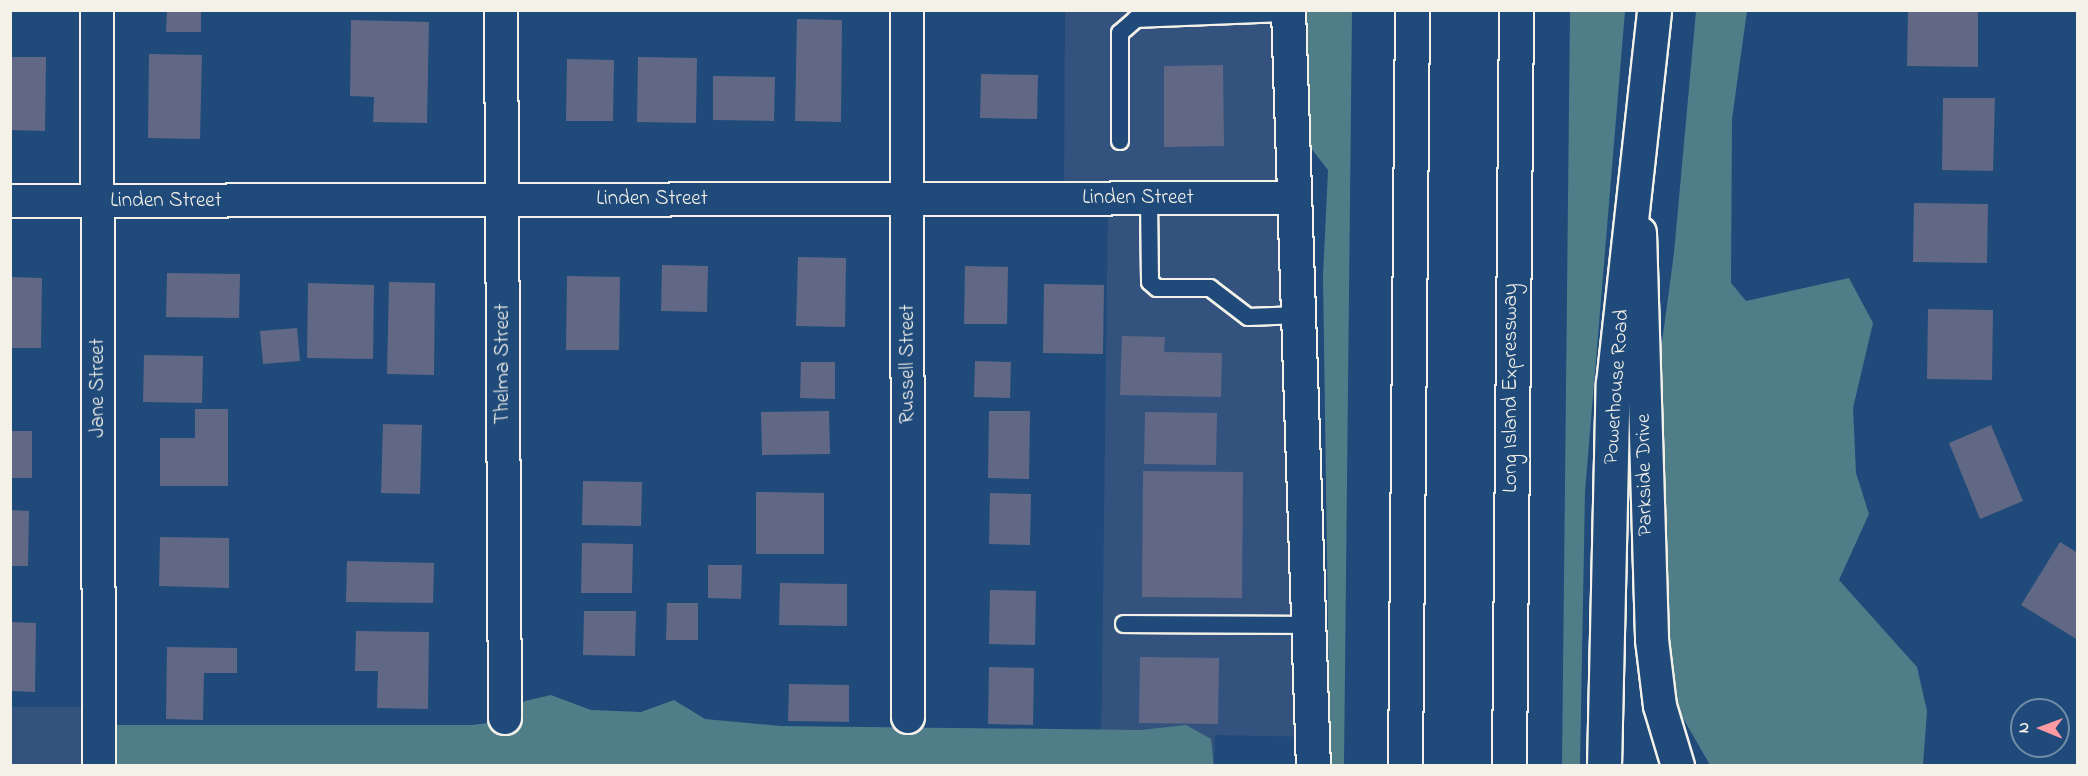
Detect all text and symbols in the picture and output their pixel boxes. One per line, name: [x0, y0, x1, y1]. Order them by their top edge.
street label: Linden Street: [1082, 185, 1194, 211]
street label: Linden Street: [596, 186, 708, 212]
street label: Linden Street: [110, 188, 222, 214]
street label: Long Island Expressway: [1498, 283, 1524, 493]
street label: Thelma Street: [490, 304, 516, 424]
street label: Russell Street: [895, 304, 921, 424]
street label: Powerhouse Road: [1599, 309, 1635, 465]
street label: Jane Street: [85, 338, 111, 438]
street label: Parkside Drive: [1631, 413, 1659, 537]
north arrow: [2010, 698, 2070, 758]
text: N: [2012, 722, 2036, 733]

